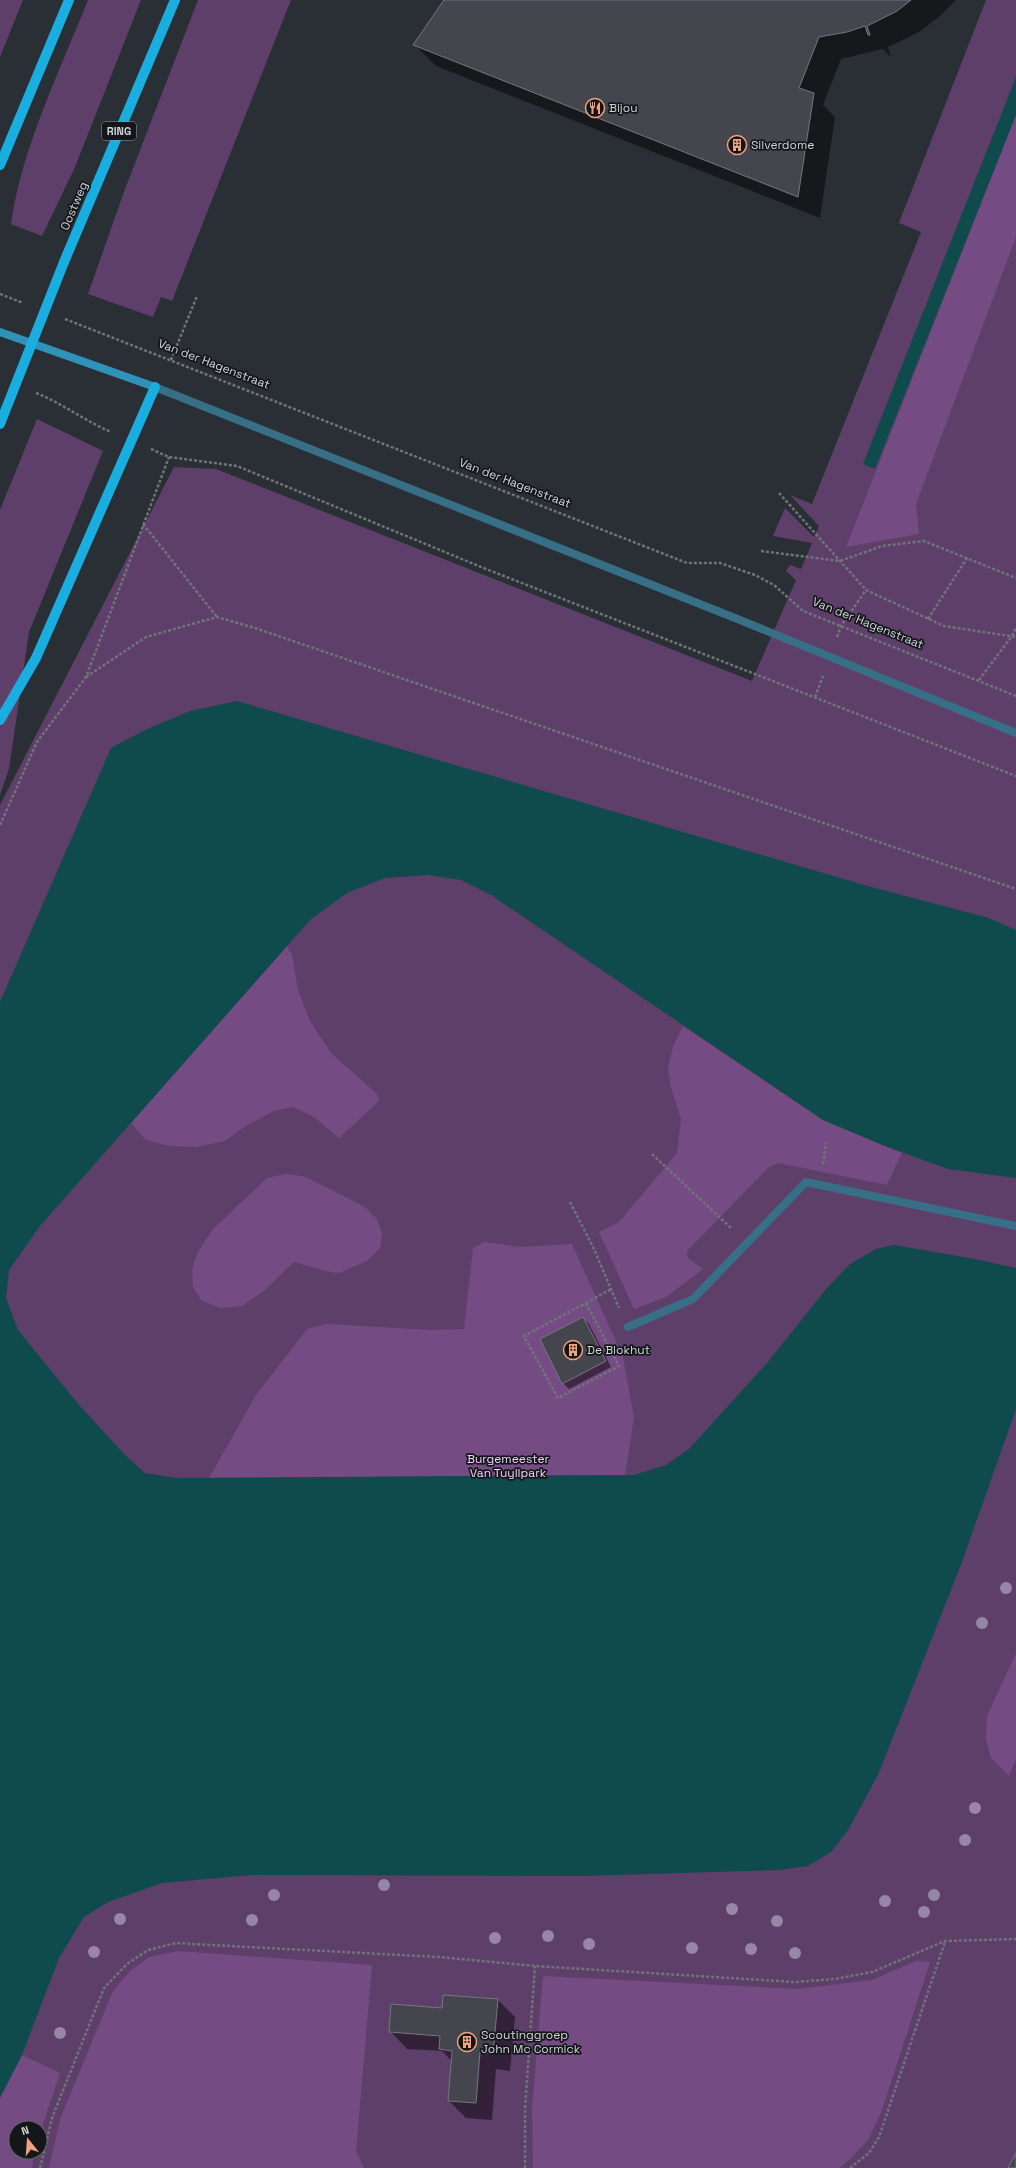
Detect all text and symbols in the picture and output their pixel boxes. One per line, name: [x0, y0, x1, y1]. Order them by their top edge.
restaurant icon: Bijou: [584, 97, 606, 119]
place label: Bijou: [609, 100, 638, 116]
road number: RING: [102, 122, 136, 140]
building icon: Silverdome: [726, 134, 748, 156]
place label: Silverdome: [751, 137, 814, 153]
street label: Oostweg: [57, 179, 91, 233]
street label: Van der Hagenstraat: [156, 335, 272, 393]
street label: Van der Hagenstraat: [457, 454, 573, 512]
street label: Van der Hagenstraat: [810, 593, 926, 653]
building icon: De Blokhut: [562, 1339, 584, 1361]
place label: De Blokhut: [587, 1342, 650, 1358]
park label: Burgemeester Van Tuyllpark: [467, 1451, 549, 1481]
place label: Scoutinggroep John Mc Cormick: [481, 2027, 581, 2057]
building icon: Scoutinggroep John Mc Cormick: [456, 2031, 478, 2053]
north arrow: [8, 2120, 48, 2160]
text: N: [20, 2123, 31, 2138]

